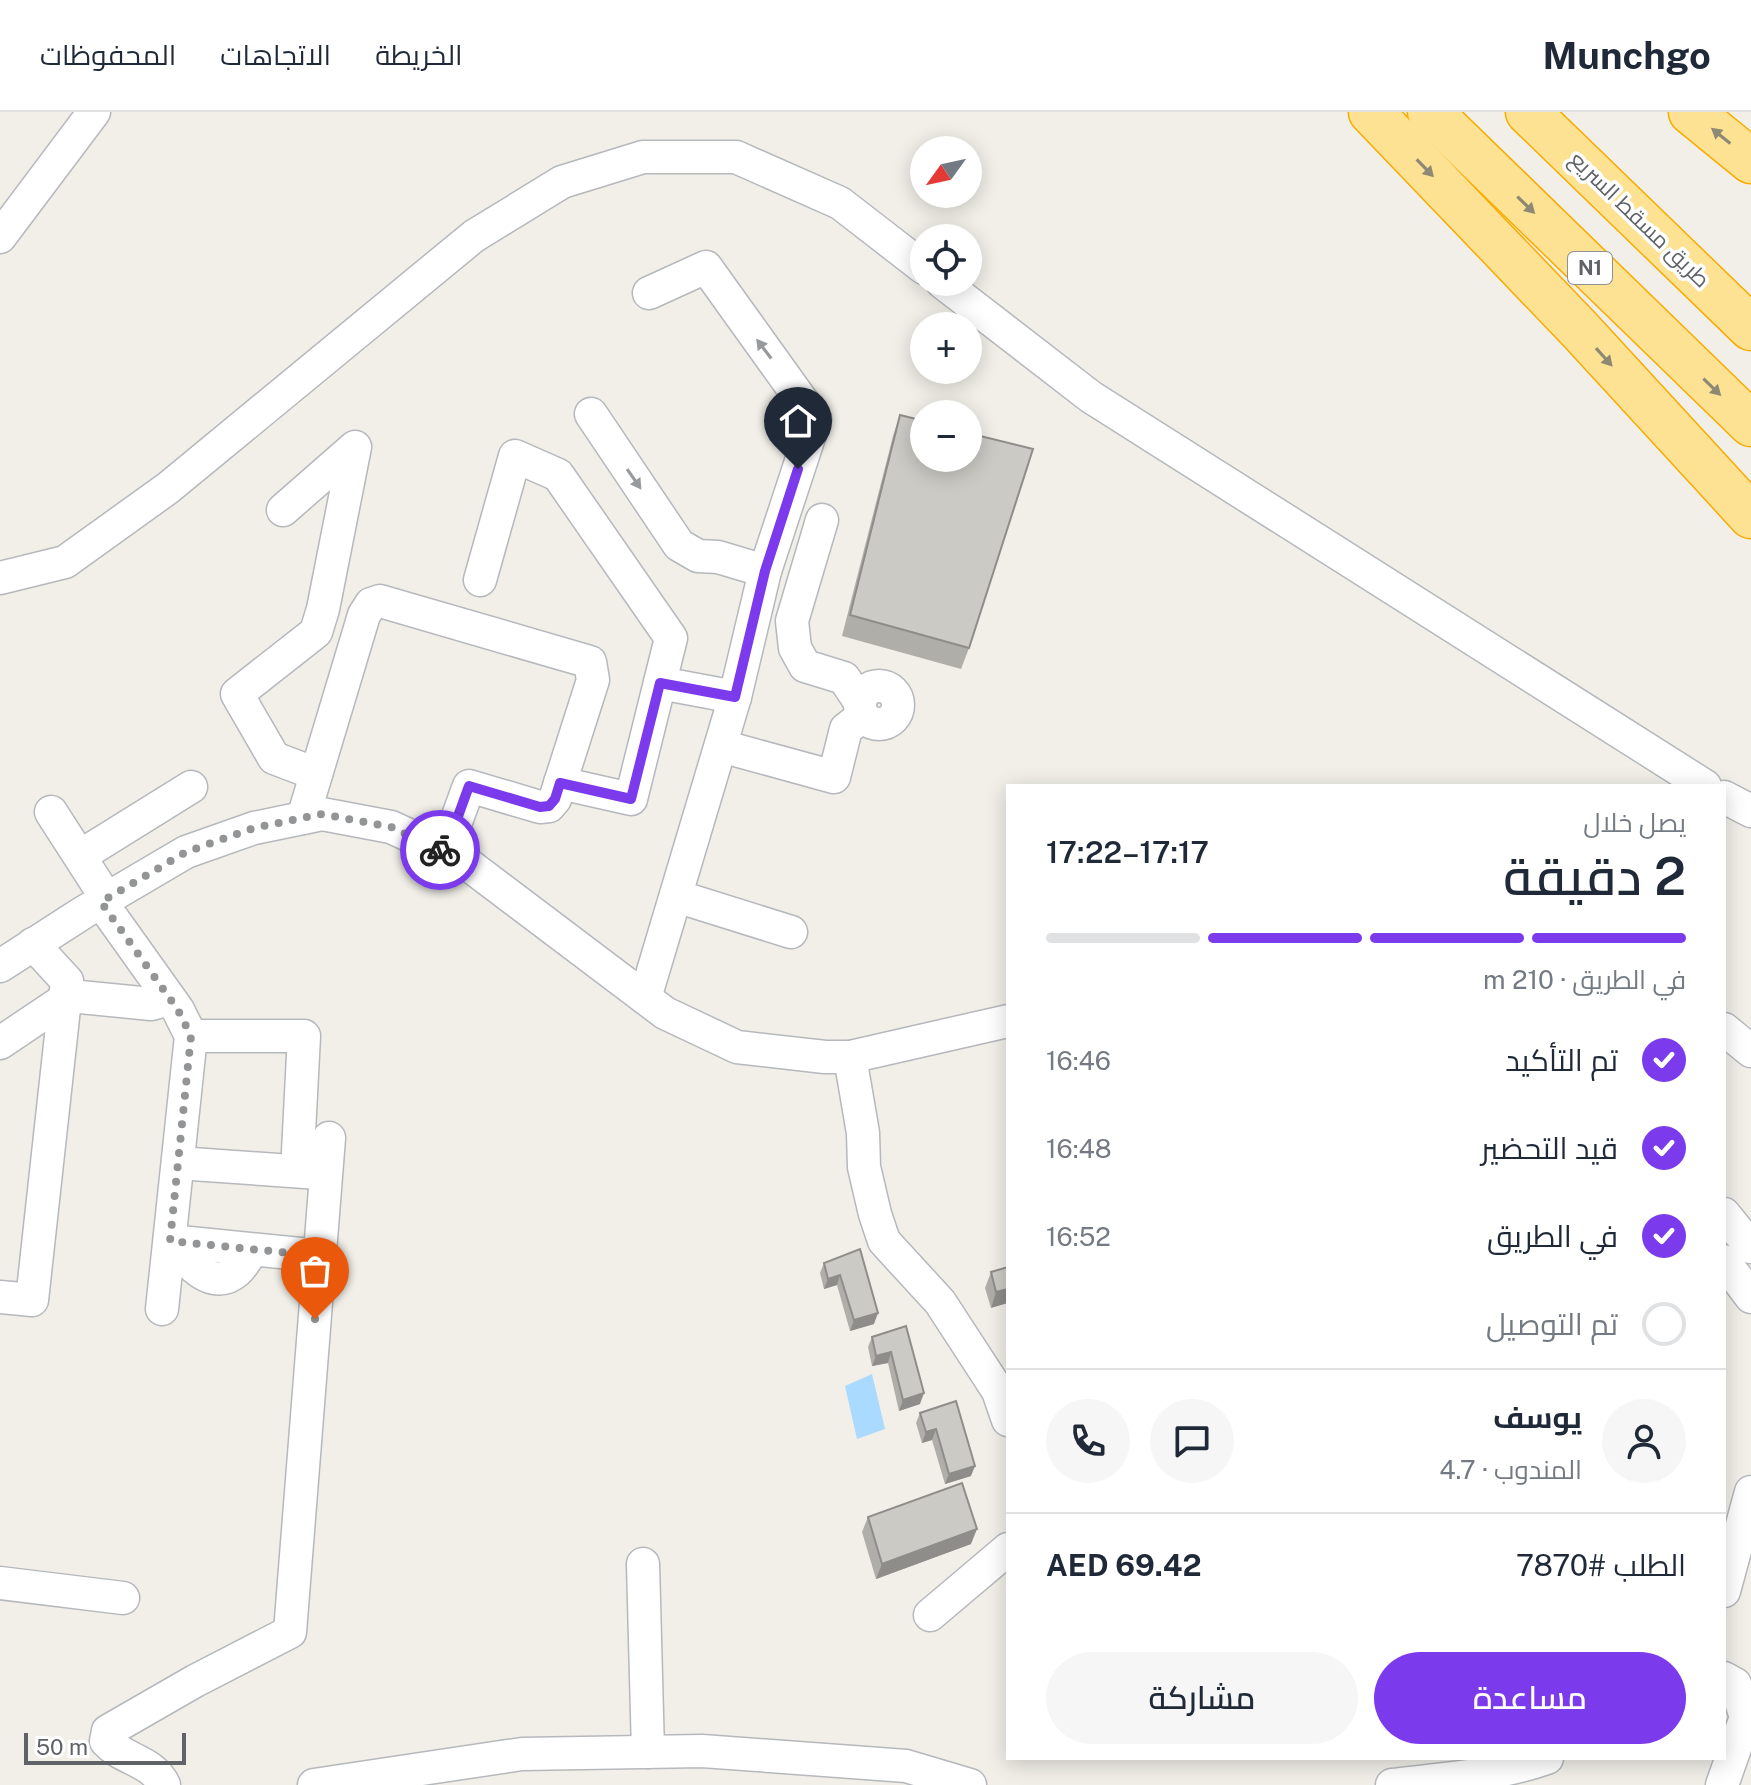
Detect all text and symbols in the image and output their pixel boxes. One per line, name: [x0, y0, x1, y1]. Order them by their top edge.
text: Munchgo: [1542, 33, 1711, 78]
text: المحفوظات: [40, 38, 176, 71]
text: الاتجاهات: [220, 38, 331, 71]
text: الخريطة: [375, 38, 463, 71]
one-way arrow: [1711, 129, 1731, 145]
north arrow: [910, 136, 982, 208]
map controls: [910, 136, 982, 472]
street label: طريق مسقط السريع: [1563, 146, 1715, 294]
one-way arrow: [1416, 159, 1434, 178]
one-way arrow: [1516, 196, 1535, 214]
button: locate: [910, 224, 982, 296]
road number: N1: [1568, 252, 1612, 284]
button: +: [910, 312, 982, 384]
one-way arrow: [756, 339, 772, 360]
one-way arrow: [1595, 347, 1613, 366]
one-way arrow: [1702, 377, 1721, 395]
pin: [764, 387, 832, 469]
icon: home: [776, 399, 820, 443]
button: −: [910, 400, 982, 472]
one-way arrow: [626, 469, 641, 490]
text: يصل خلال: [1583, 807, 1686, 838]
courier: [400, 810, 480, 890]
icon: bike: [418, 828, 462, 872]
text: 17:17–17:22: [1046, 834, 1209, 870]
text: 2 دقيقة: [1503, 846, 1686, 907]
text: في الطريق · 210 m: [1483, 964, 1686, 995]
icon: check: [1642, 1038, 1686, 1082]
text: تم التأكيد: [1505, 1042, 1618, 1078]
text: 16:46: [1046, 1045, 1111, 1076]
icon: check: [1642, 1126, 1686, 1170]
text: قيد التحضير: [1481, 1130, 1618, 1166]
text: 16:48: [1046, 1133, 1112, 1164]
icon: check: [1642, 1214, 1686, 1258]
text: في الطريق: [1487, 1218, 1618, 1254]
text: 16:52: [1046, 1221, 1111, 1252]
pin: [281, 1237, 349, 1319]
icon: bag: [293, 1249, 337, 1293]
text: تم التوصيل: [1486, 1306, 1618, 1342]
button: phone: [1046, 1399, 1130, 1483]
button: chat: [1150, 1399, 1234, 1483]
text: يوسف: [1493, 1399, 1582, 1435]
button: person: [1602, 1399, 1686, 1483]
text: المندوب · 4.7: [1439, 1454, 1582, 1485]
text: AED 69.42: [1046, 1547, 1202, 1583]
text: الطلب #7870: [1516, 1547, 1686, 1583]
button: مشاركة: [1046, 1652, 1358, 1744]
button: مساعدة: [1374, 1652, 1686, 1744]
scale bar: [24, 1729, 186, 1765]
text: 50 m: [36, 1734, 88, 1760]

